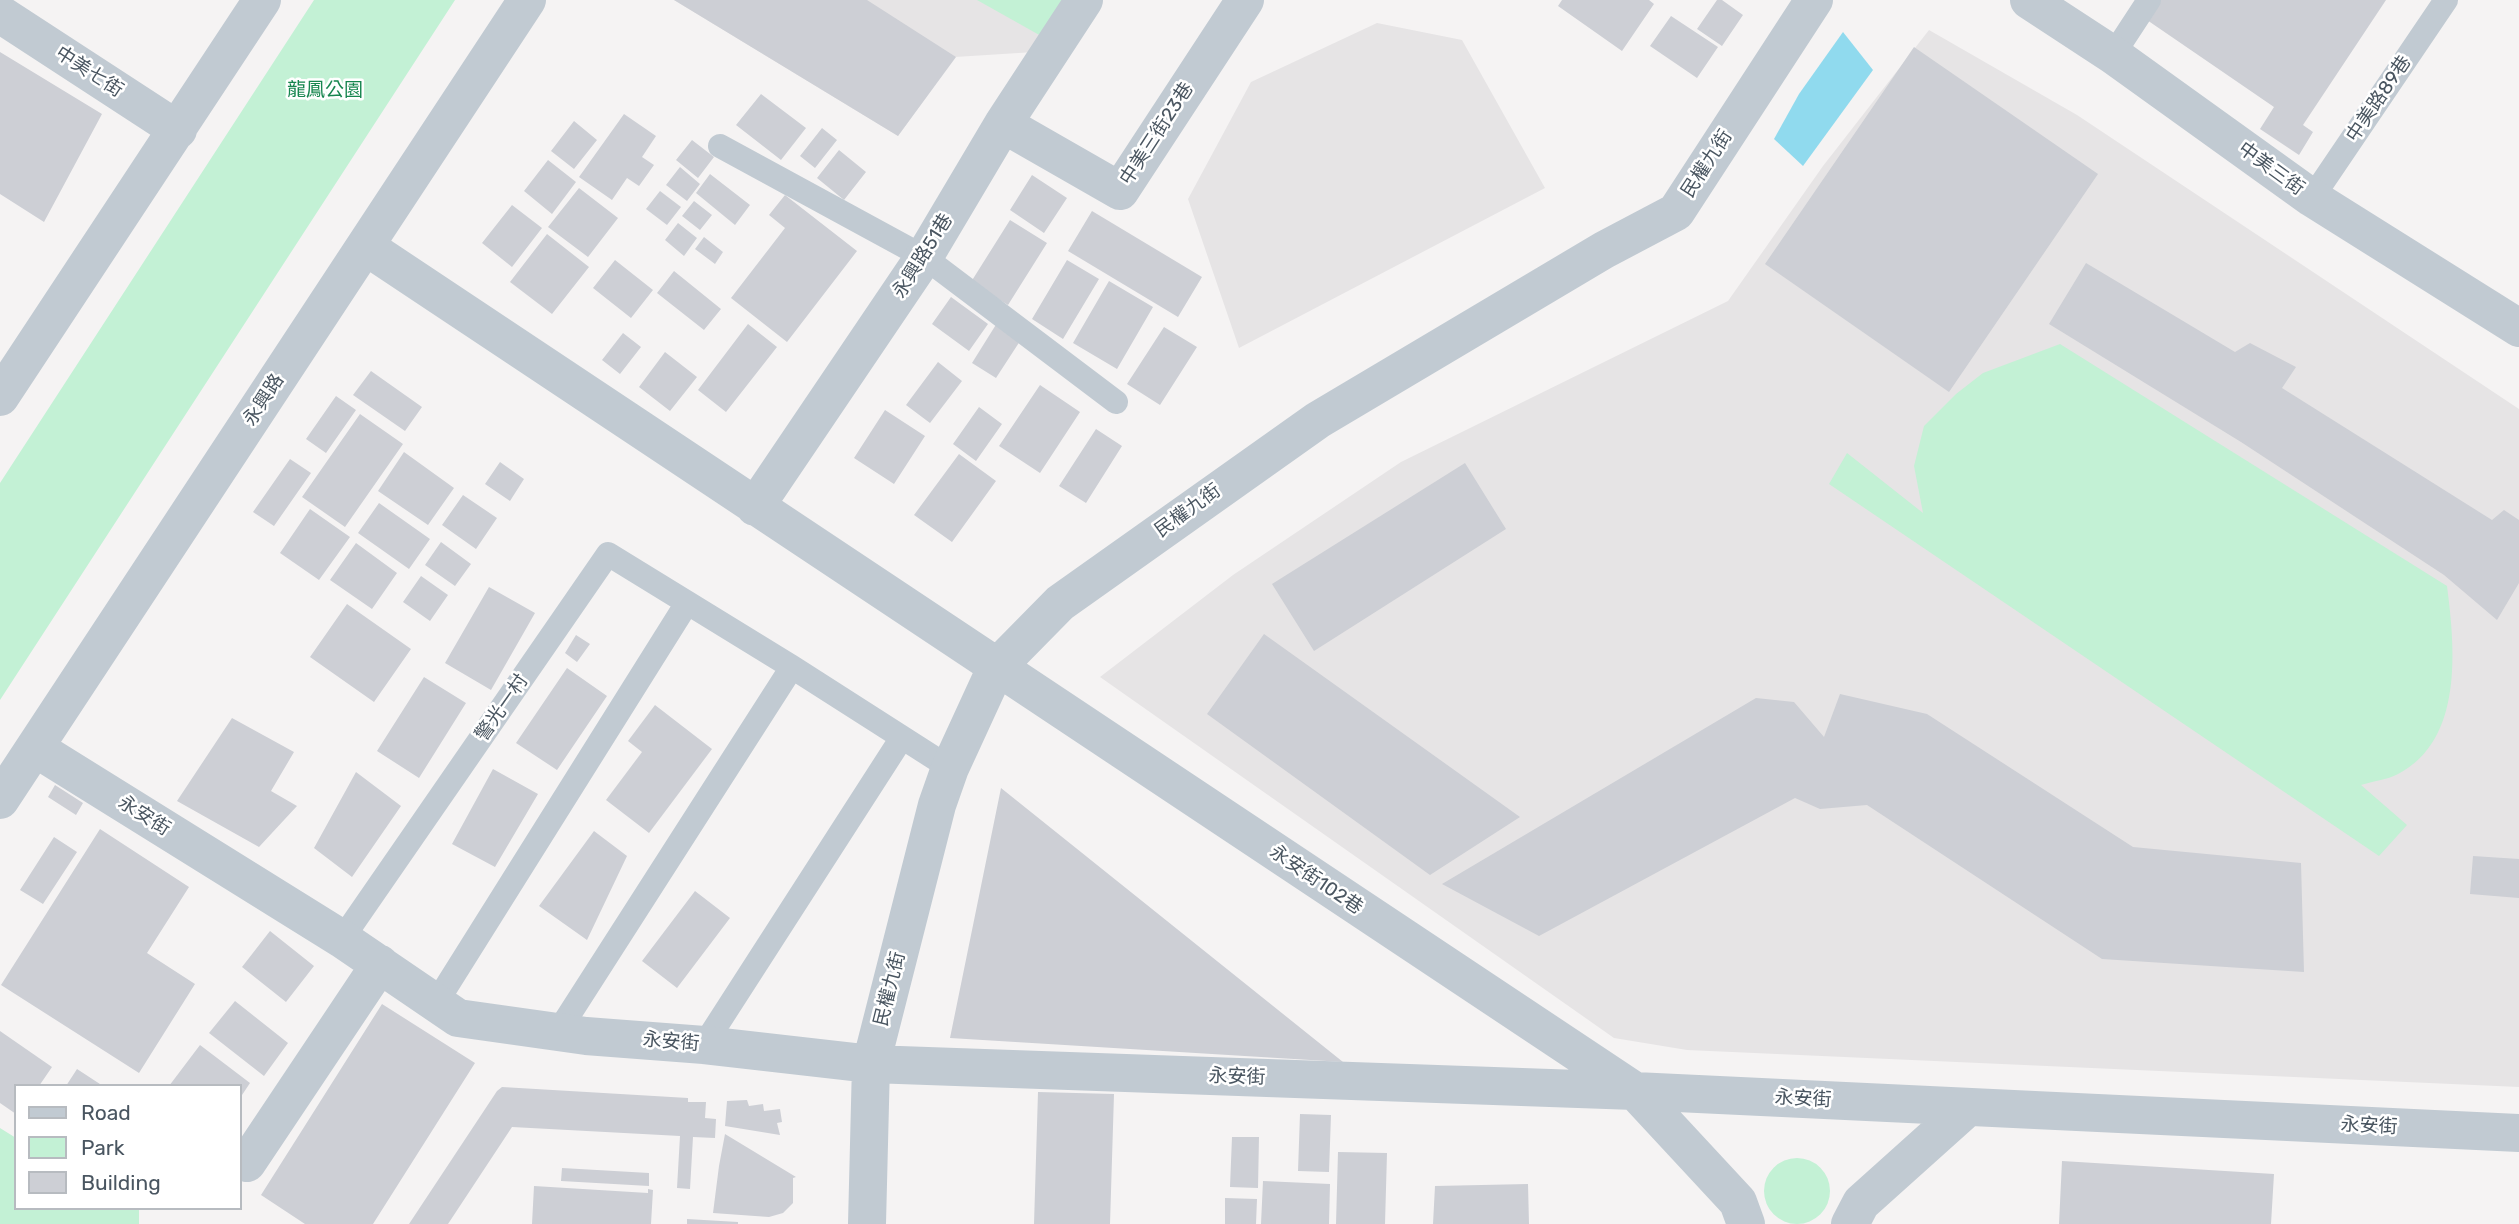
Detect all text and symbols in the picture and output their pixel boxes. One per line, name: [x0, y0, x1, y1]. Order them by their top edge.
street label: 中美七街: [51, 42, 127, 102]
street label: 中美路89巷: [2342, 51, 2416, 147]
street label: 中美三街23巷: [1115, 78, 1199, 190]
park label: 龍鳳公園: [287, 80, 363, 102]
street label: 民權九街: [1677, 126, 1737, 202]
street label: 中美三街: [2234, 137, 2308, 201]
street label: 永興路51巷: [888, 210, 958, 302]
street label: 永興路: [239, 370, 289, 430]
street label: 民權九街: [1151, 479, 1225, 543]
street label: 警光一村: [471, 670, 533, 746]
street label: 永安街: [114, 791, 174, 841]
street label: 永安街102巷: [1265, 841, 1367, 919]
street label: 民權九街: [870, 949, 910, 1029]
street label: 永安街: [642, 1028, 700, 1056]
street label: 永安街: [1208, 1065, 1266, 1089]
legend: [14, 1084, 242, 1210]
street label: 永安街: [1774, 1086, 1832, 1112]
text: Road: [81, 1100, 131, 1125]
street label: 永安街: [2340, 1113, 2398, 1139]
text: Park: [81, 1135, 125, 1160]
text: Building: [81, 1170, 161, 1195]

